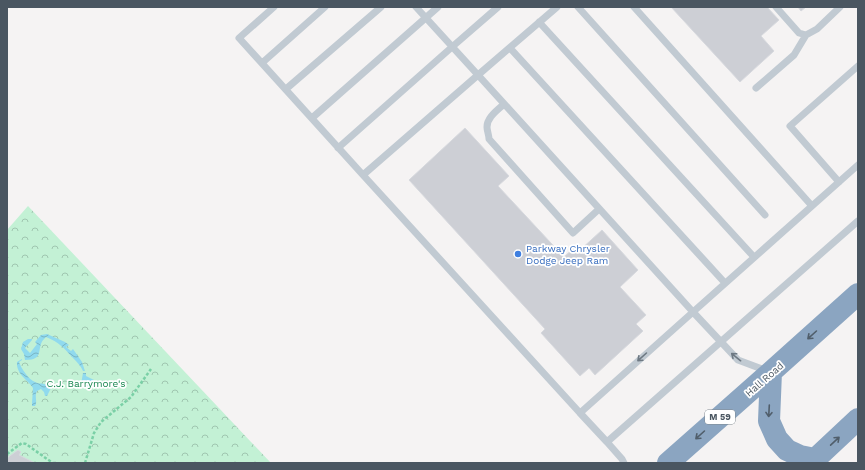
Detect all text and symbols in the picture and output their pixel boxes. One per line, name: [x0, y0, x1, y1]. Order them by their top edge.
place label: Parkway Chrysler Dodge Jeep Ram: [526, 243, 610, 266]
marker: Parkway Chrysler Dodge Jeep Ram: [513, 249, 523, 259]
one-way arrow: [807, 330, 817, 340]
one-way arrow: [638, 352, 648, 361]
one-way arrow: [731, 352, 741, 361]
street label: Hall Road: [743, 360, 785, 399]
park label: C.J. Barrymore's: [47, 378, 126, 389]
one-way arrow: [766, 404, 773, 417]
road number: M 59: [705, 410, 735, 424]
one-way arrow: [695, 430, 705, 440]
one-way arrow: [829, 437, 839, 446]

